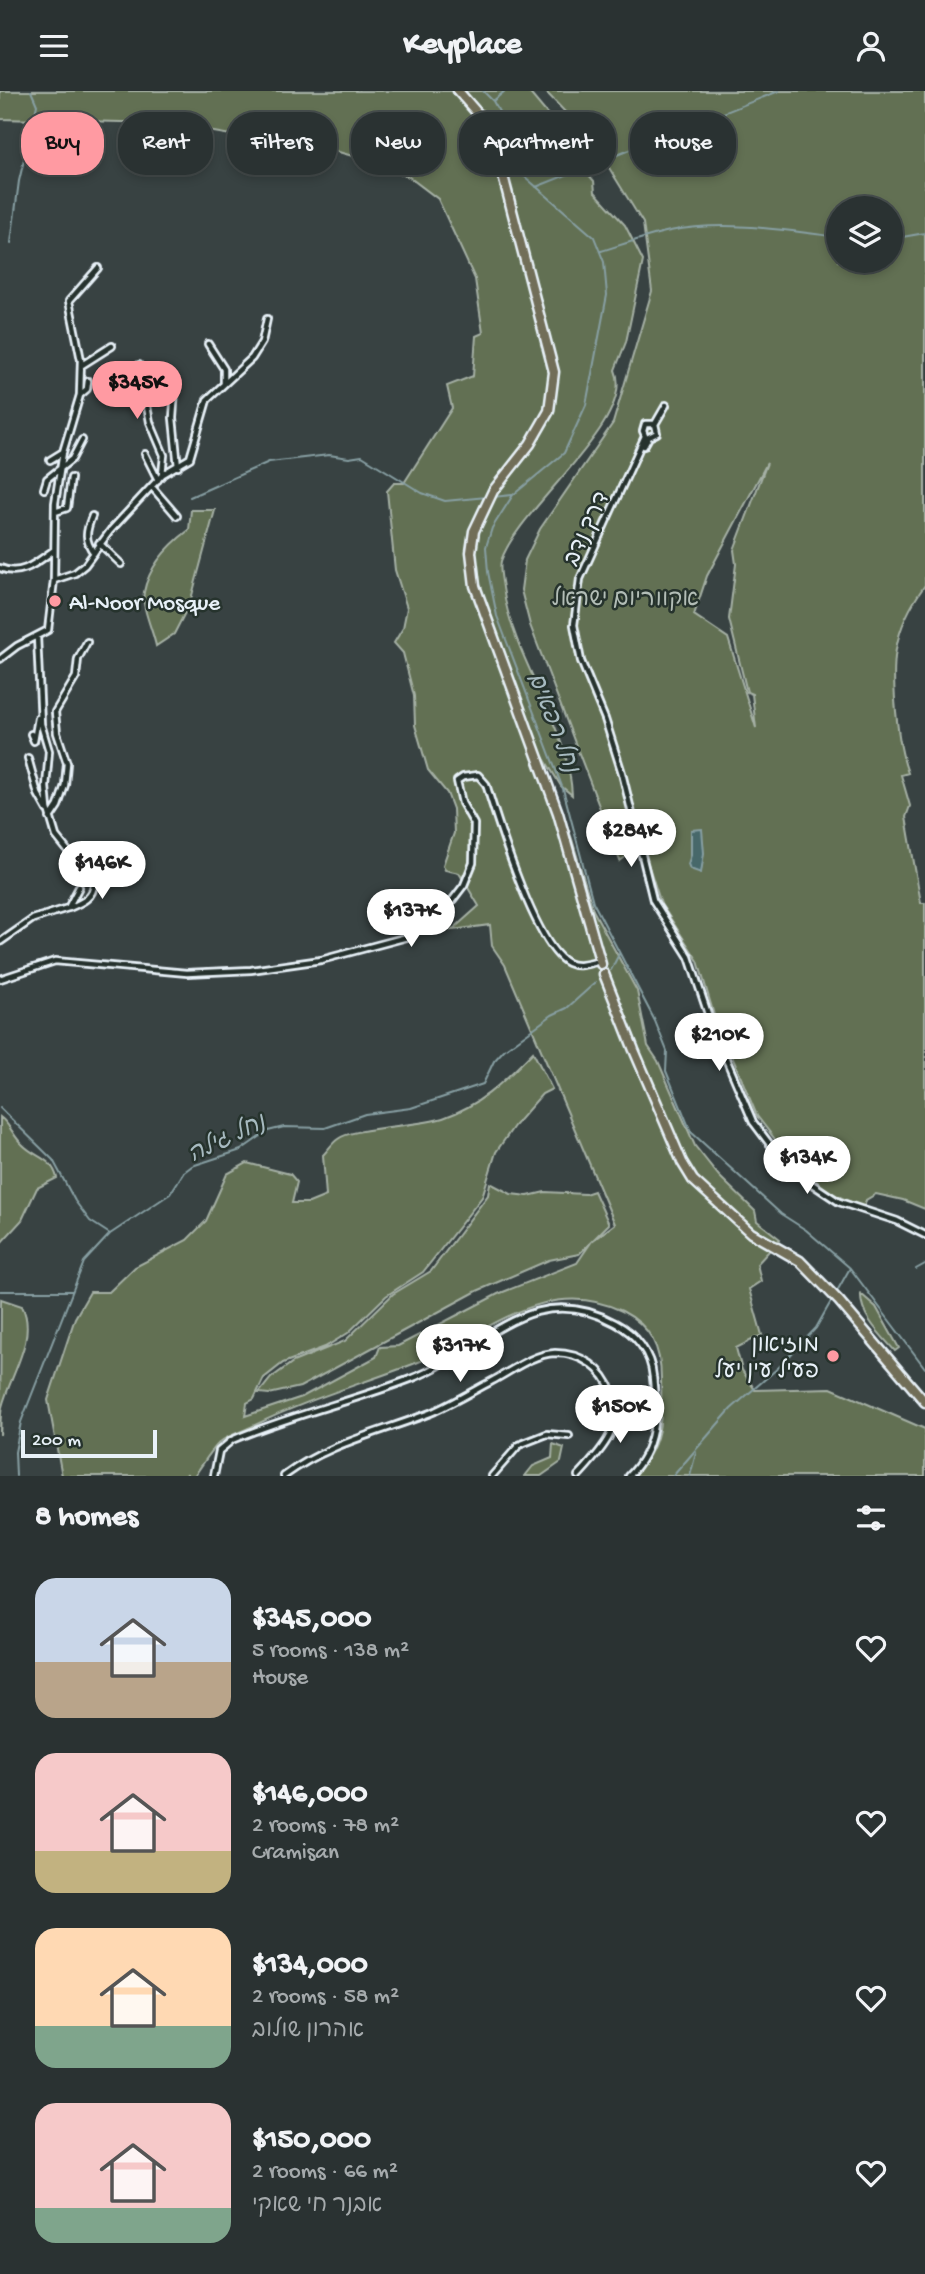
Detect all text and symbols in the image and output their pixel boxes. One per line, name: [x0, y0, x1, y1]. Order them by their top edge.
icon: menu: [35, 27, 73, 65]
text: Keyplace: [404, 27, 521, 65]
icon: person: [852, 27, 890, 65]
chip: Buy: [21, 112, 104, 175]
chip: Rent: [118, 112, 213, 175]
chip: Filters: [227, 112, 337, 175]
chip: New: [351, 112, 445, 175]
chip: Apartment: [459, 112, 616, 175]
chip: House: [630, 112, 736, 175]
map controls: [826, 196, 903, 273]
button: layers: [826, 196, 903, 273]
pin: $345K: [88, 361, 186, 421]
text: $345K: [108, 370, 166, 397]
street label: דרך נדב: [559, 488, 617, 571]
park label: אקווריום ישראל: [551, 585, 699, 614]
place label: Al-Noor Mosque: [69, 591, 221, 618]
marker: Al-Noor Mosque: [47, 593, 63, 609]
water label: נחל רפאים: [519, 669, 586, 779]
pin: $284K: [582, 809, 680, 869]
text: $284K: [602, 818, 660, 845]
pin: $146K: [53, 841, 151, 901]
text: $146K: [75, 850, 129, 877]
pin: $137K: [362, 889, 460, 949]
text: $137K: [383, 898, 439, 925]
pin: $210K: [670, 1013, 768, 1073]
text: $210K: [691, 1022, 747, 1049]
water label: נחל גילה: [184, 1108, 273, 1171]
pin: $134K: [758, 1137, 856, 1196]
text: $134K: [779, 1145, 835, 1172]
pin: $317K: [411, 1325, 509, 1384]
text: $317K: [432, 1333, 488, 1360]
place label: מוזיאון פעיל עין יעל: [715, 1333, 819, 1386]
marker: מוזיאון פעיל עין יעל: [825, 1348, 841, 1364]
pin: $150K: [571, 1385, 669, 1445]
text: $150K: [591, 1394, 649, 1421]
scale bar: [21, 1427, 158, 1459]
text: 200 m: [32, 1430, 81, 1453]
icon: filters: [852, 1499, 890, 1537]
text: 8 homes: [35, 1501, 138, 1536]
text: $345,000: [252, 1603, 372, 1638]
icon: home: [91, 1606, 175, 1690]
icon: heart: [852, 1629, 890, 1667]
text: 5 rooms · 138 m²: [252, 1638, 409, 1665]
text: House: [252, 1665, 308, 1692]
text: $146,000: [252, 1778, 368, 1813]
icon: home: [91, 1781, 175, 1865]
icon: heart: [852, 1804, 890, 1842]
text: 2 rooms · 78 m²: [252, 1813, 399, 1840]
text: Cramisan: [252, 1840, 339, 1867]
text: $134,000: [252, 1949, 368, 1984]
icon: home: [91, 1956, 175, 2040]
icon: heart: [852, 1979, 890, 2017]
text: 2 rooms · 58 m²: [252, 1984, 399, 2011]
text: אהרון שולוב: [252, 2018, 364, 2045]
text: $150,000: [252, 2124, 371, 2159]
icon: home: [91, 2131, 175, 2215]
icon: heart: [852, 2154, 890, 2192]
text: 2 rooms · 66 m²: [252, 2159, 398, 2186]
text: אבנר חי שאקי: [252, 2193, 382, 2220]

